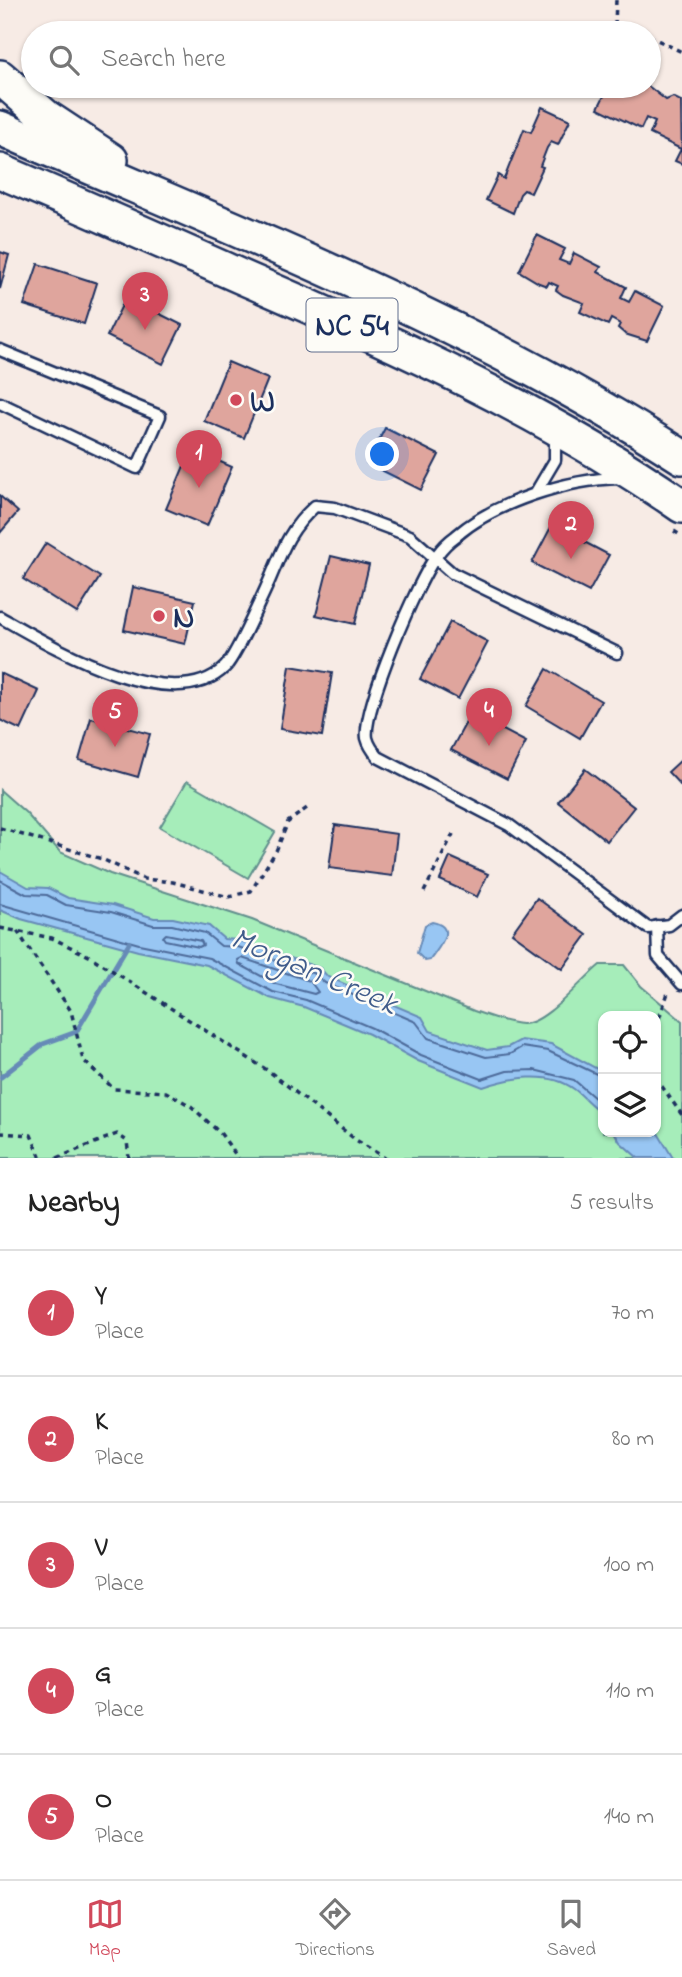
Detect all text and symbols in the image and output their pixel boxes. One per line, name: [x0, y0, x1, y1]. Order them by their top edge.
search box: [21, 21, 661, 98]
icon: search: [45, 41, 83, 79]
text: Search here: [101, 41, 226, 79]
pin: 3: [122, 272, 168, 330]
road number: NC 54: [306, 298, 398, 352]
place label: W: [250, 380, 275, 427]
marker: W: [228, 392, 244, 408]
pin: 1: [176, 430, 222, 488]
your location: [365, 437, 399, 471]
pin: 2: [548, 501, 594, 559]
place label: N: [173, 596, 195, 643]
marker: N: [151, 608, 167, 624]
pin: 4: [466, 688, 512, 746]
pin: 5: [92, 689, 138, 747]
water label: Morgan Creek: [222, 916, 406, 1031]
map controls: [598, 1011, 661, 1137]
button: locate: [598, 1011, 661, 1074]
button: layers: [598, 1074, 661, 1137]
text: Nearby: [28, 1182, 120, 1226]
text: 5 results: [570, 1187, 654, 1220]
text: Y: [95, 1278, 107, 1316]
text: 1: [47, 1297, 55, 1330]
text: 70 m: [611, 1297, 654, 1330]
text: Place: [95, 1316, 144, 1349]
text: K: [95, 1404, 108, 1442]
text: 2: [45, 1423, 57, 1456]
text: 80 m: [612, 1423, 654, 1456]
text: Place: [95, 1442, 144, 1475]
text: V: [95, 1530, 107, 1568]
text: 3: [46, 1549, 56, 1582]
text: 100 m: [603, 1549, 654, 1582]
text: Place: [95, 1568, 144, 1601]
text: G: [95, 1656, 111, 1694]
text: 4: [46, 1675, 56, 1708]
text: 110 m: [606, 1675, 654, 1708]
text: Place: [95, 1694, 144, 1727]
text: O: [95, 1782, 112, 1820]
text: 5: [44, 1801, 58, 1834]
text: 140 m: [604, 1801, 654, 1834]
text: Place: [95, 1820, 144, 1853]
tab: Map: [86, 1895, 124, 1964]
tab: Directions: [296, 1895, 375, 1964]
tab: Saved: [547, 1895, 596, 1964]

